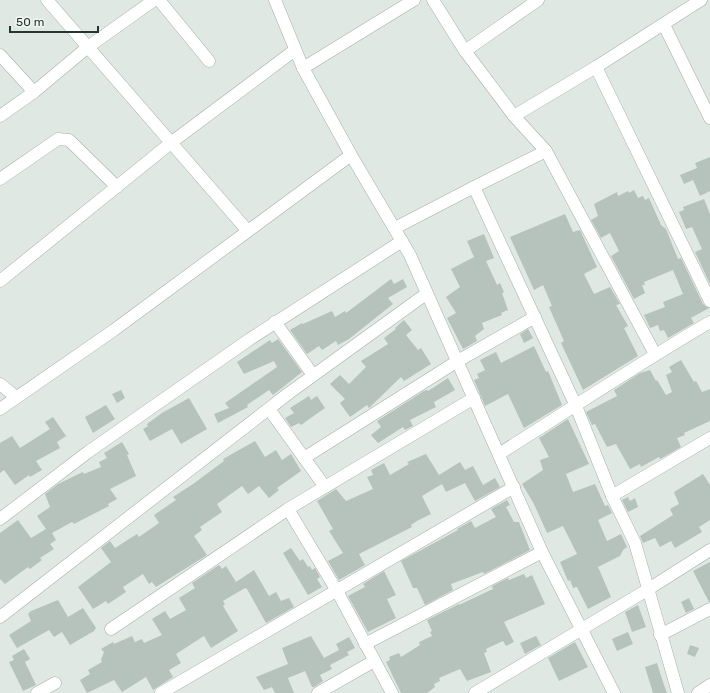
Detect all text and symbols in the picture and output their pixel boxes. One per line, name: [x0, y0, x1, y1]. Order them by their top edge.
scale bar: [10, 8, 98, 34]
text: 50 m: [16, 15, 44, 29]

